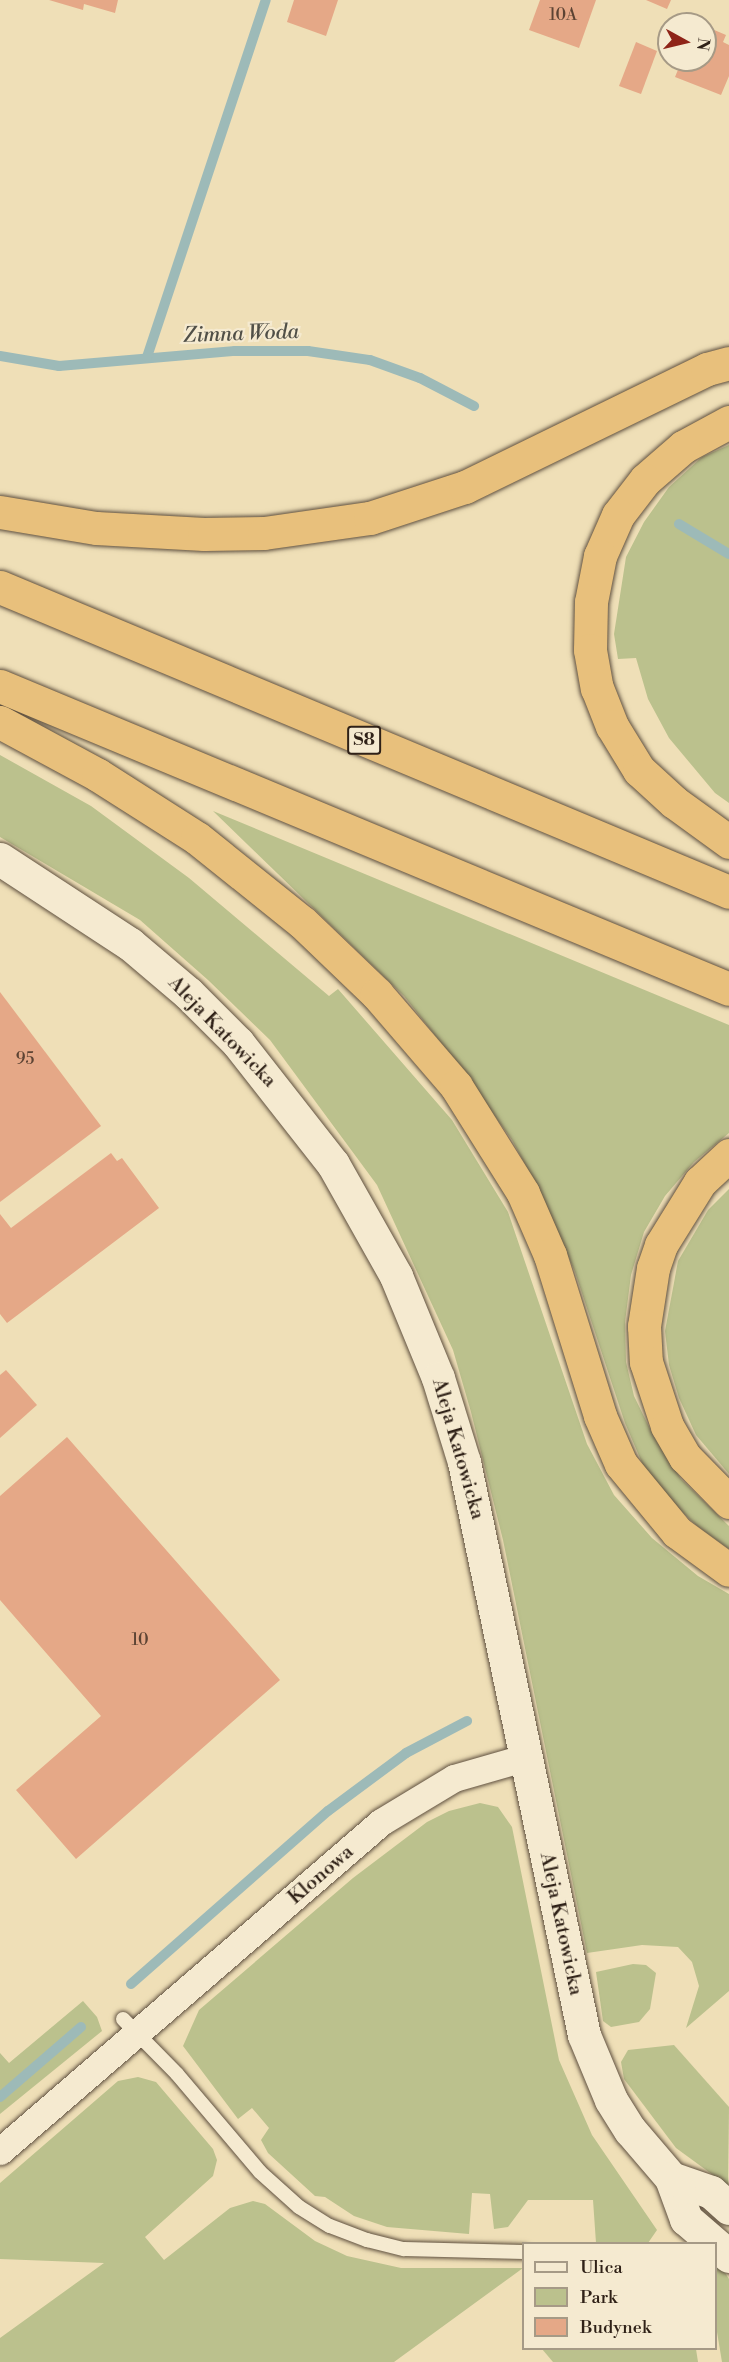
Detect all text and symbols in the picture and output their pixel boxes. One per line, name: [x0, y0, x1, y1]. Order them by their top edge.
house number: 10A: [549, 5, 577, 25]
north arrow: [657, 12, 717, 72]
text: N: [692, 37, 714, 52]
water label: Zimna Woda: [183, 319, 299, 349]
road number: S8: [346, 725, 382, 755]
street label: Aleja Katowicka: [163, 971, 281, 1093]
house number: 95: [16, 1049, 34, 1069]
street label: Aleja Katowicka: [426, 1376, 490, 1522]
house number: 10: [132, 1630, 148, 1650]
street label: Klonowa: [283, 1840, 359, 1910]
street label: Aleja Katowicka: [534, 1850, 588, 1998]
legend: [522, 2242, 717, 2350]
text: Ulica: [580, 2256, 623, 2279]
text: Park: [580, 2286, 617, 2309]
text: Budynek: [580, 2316, 651, 2339]

